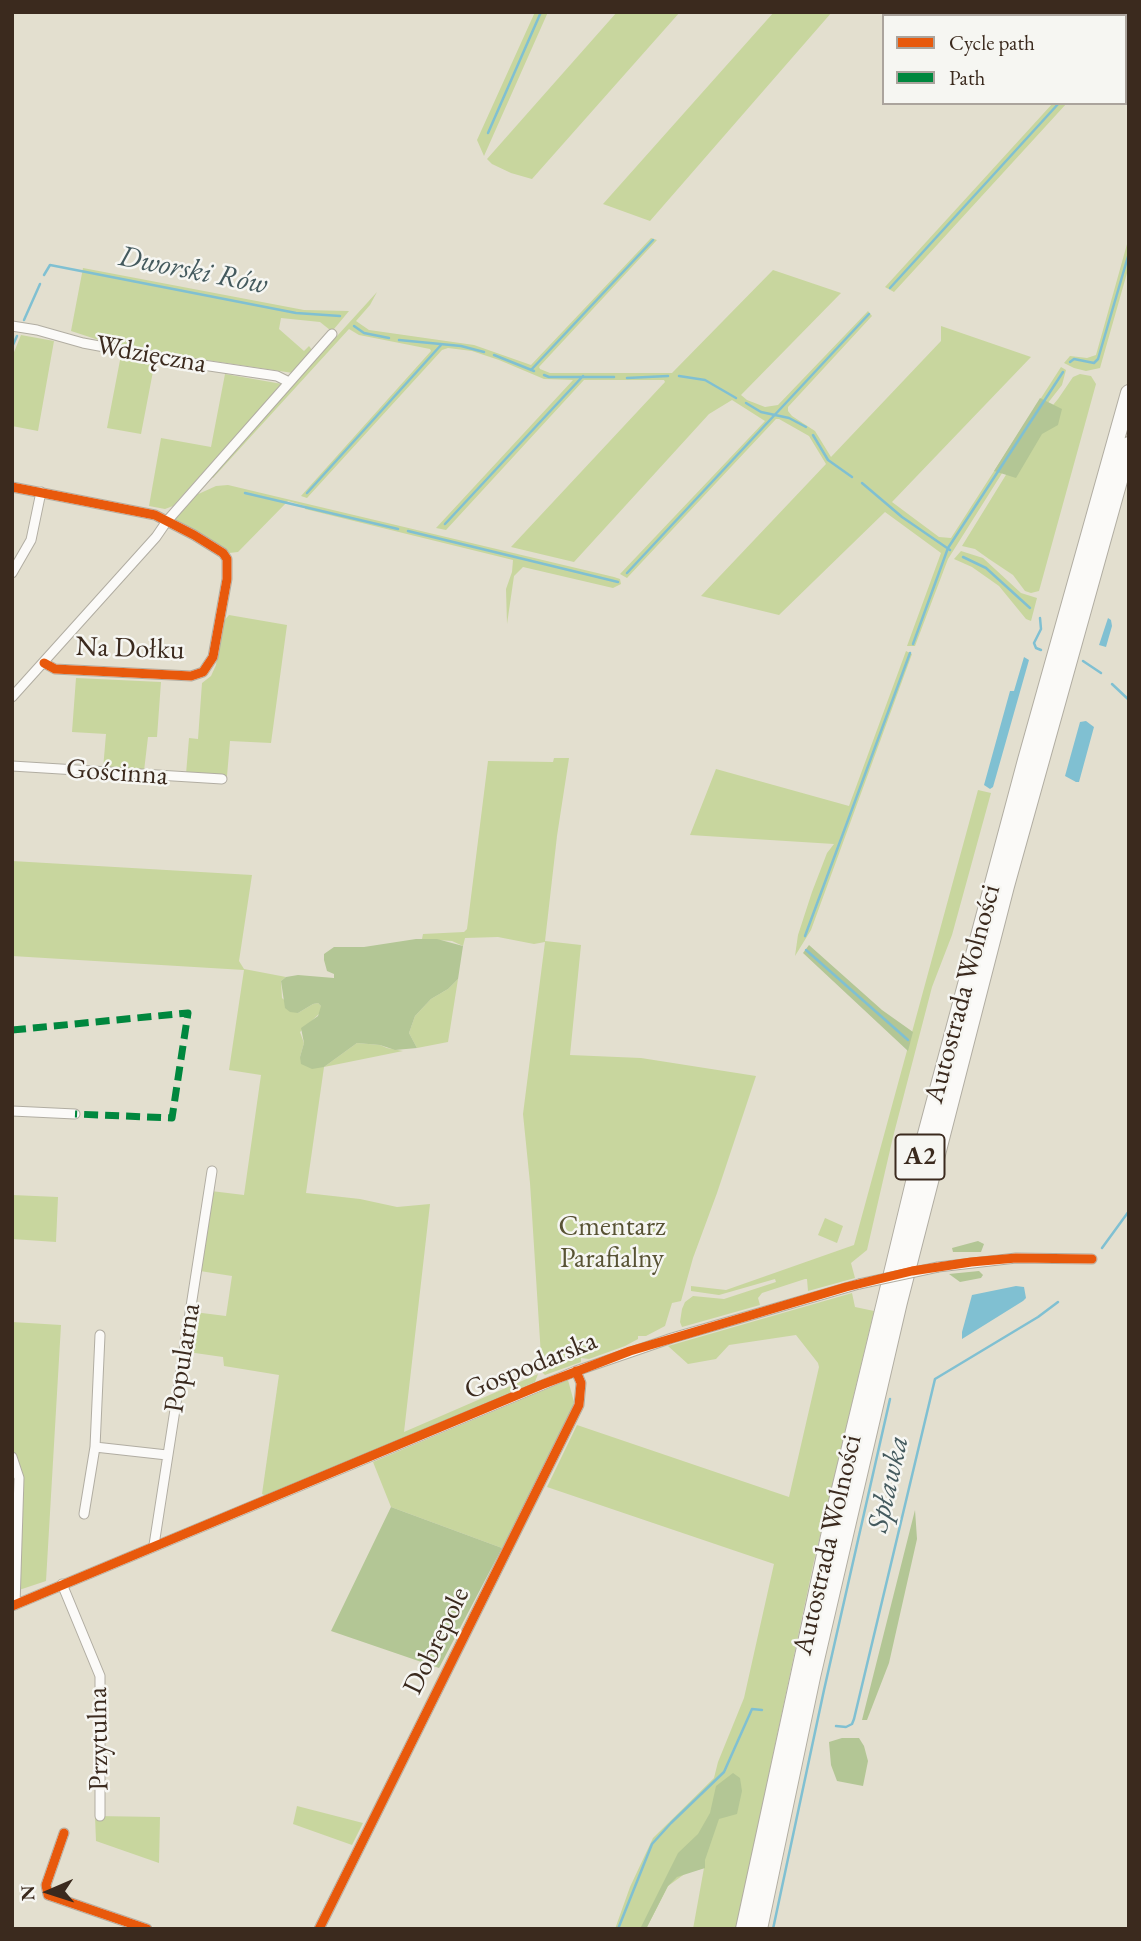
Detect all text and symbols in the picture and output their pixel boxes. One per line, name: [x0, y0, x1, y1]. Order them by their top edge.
legend: [882, 14, 1127, 105]
text: Cycle path: [949, 29, 1035, 56]
text: Path: [949, 64, 985, 91]
water label: Dworski Rów: [115, 239, 271, 303]
street label: Wdzięczna: [93, 329, 209, 381]
street label: Na Dołku: [75, 630, 185, 668]
street label: Gościnna: [65, 753, 169, 793]
street label: Autostrada Wolności: [918, 881, 1008, 1107]
road number: A2: [895, 1134, 944, 1180]
park label: Cmentarz Parafialny: [558, 1210, 666, 1276]
street label: Popularna: [158, 1301, 208, 1415]
street label: Gospodarska: [460, 1324, 602, 1408]
street label: Autostrada Wolności: [786, 1432, 870, 1658]
water label: Spławka: [860, 1432, 918, 1536]
street label: Dobrepole: [397, 1582, 477, 1700]
street label: Przytulna: [81, 1687, 117, 1791]
north arrow: [14, 1857, 84, 1927]
text: N: [15, 1885, 40, 1901]

